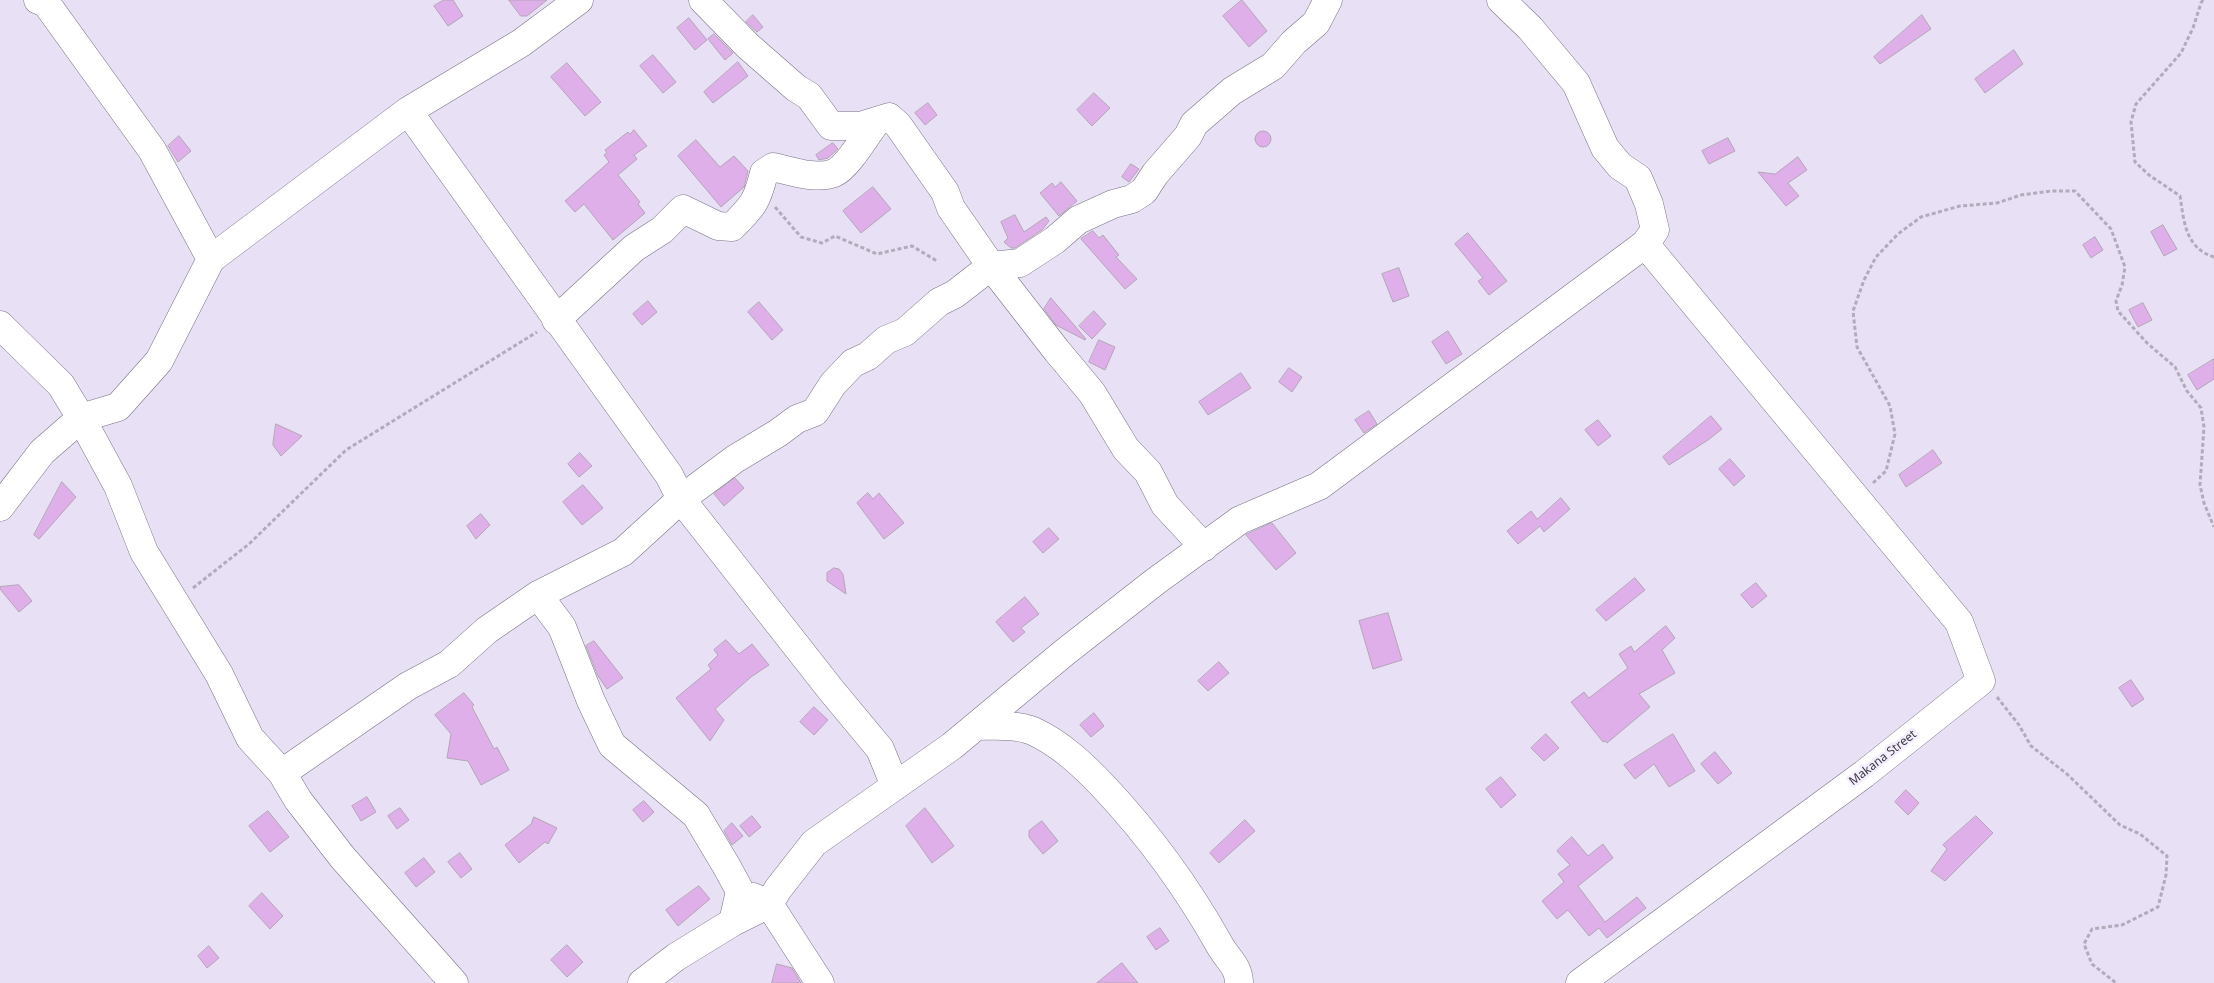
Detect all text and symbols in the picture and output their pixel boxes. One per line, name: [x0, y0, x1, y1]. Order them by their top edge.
street label: Makana Street: [1846, 727, 1920, 789]

